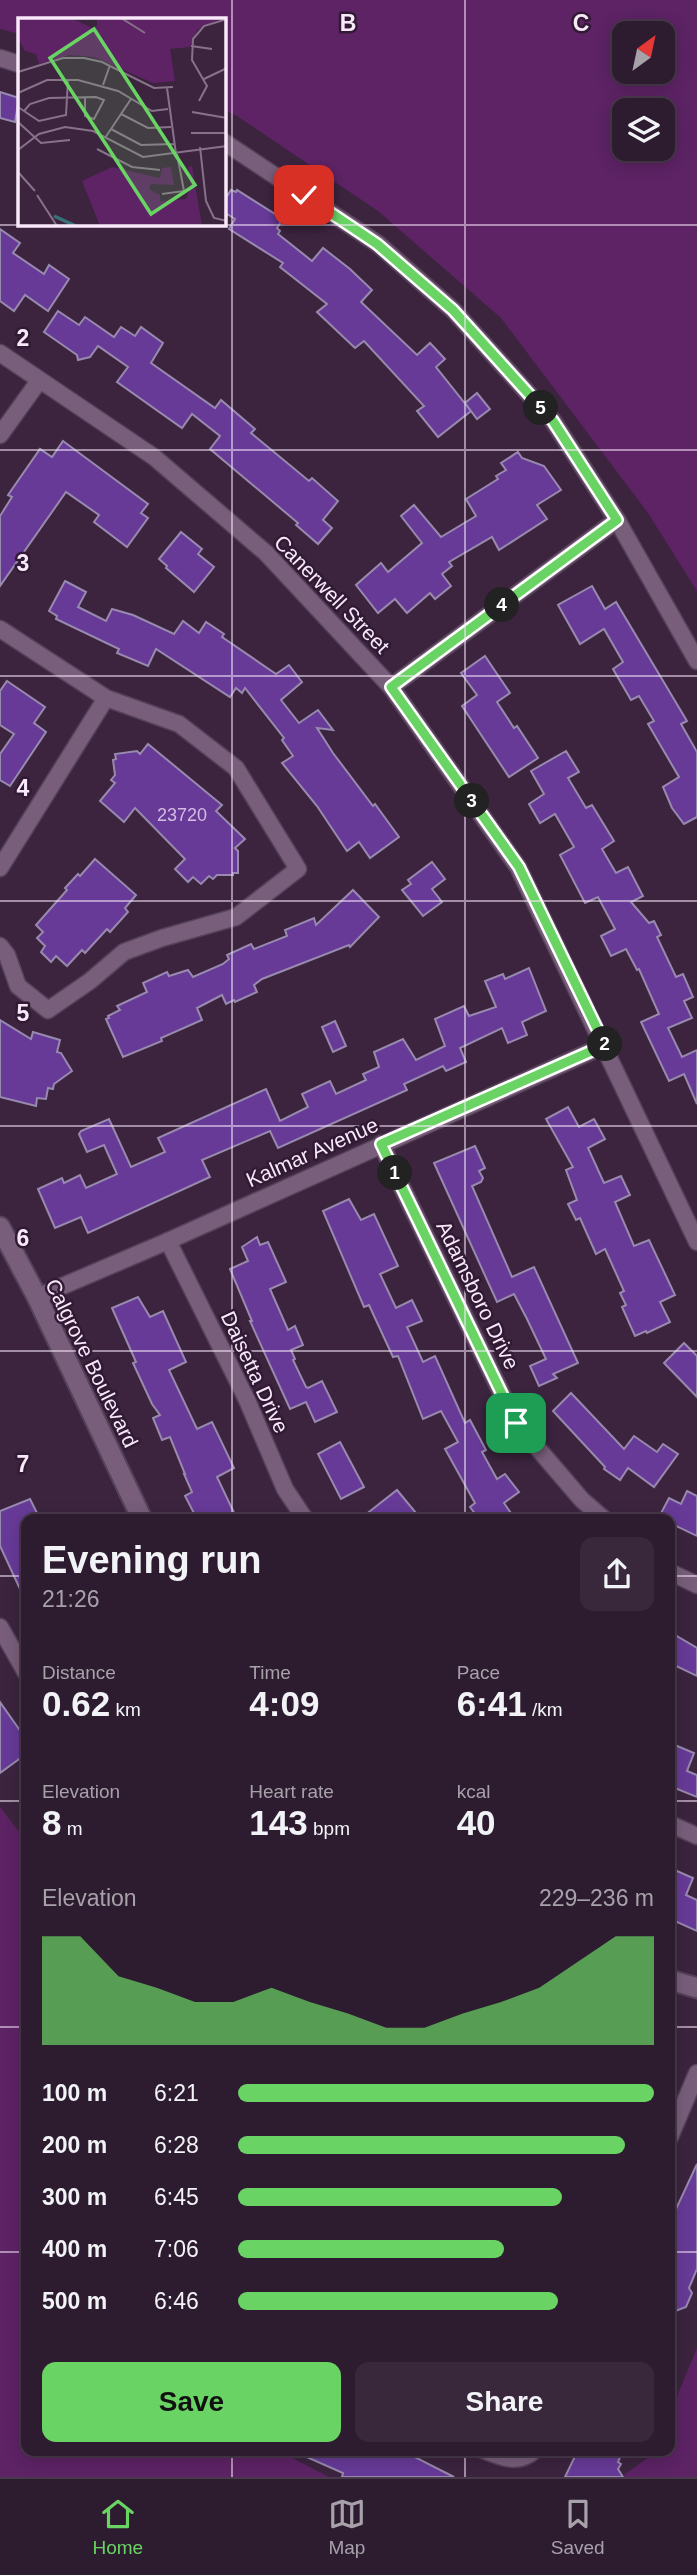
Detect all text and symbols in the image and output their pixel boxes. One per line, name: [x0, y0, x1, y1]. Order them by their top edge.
text: B: [340, 10, 356, 36]
text: C: [573, 10, 589, 36]
inset map: [18, 18, 226, 226]
north arrow: [612, 21, 676, 84]
map controls: [612, 21, 675, 161]
button: layers: [612, 98, 675, 161]
pin: [274, 165, 334, 225]
icon: check: [285, 176, 323, 214]
text: 2: [17, 325, 29, 351]
pin: 5: [524, 390, 558, 426]
text: 5: [535, 397, 546, 418]
street label: Canerwell Street: [270, 530, 394, 658]
text: 3: [17, 550, 29, 576]
pin: 4: [484, 588, 520, 622]
text: 4: [496, 594, 507, 615]
text: 4: [17, 775, 30, 801]
pin: 3: [454, 784, 490, 818]
text: 3: [466, 790, 477, 811]
house number: 23720: [157, 805, 207, 825]
text: 5: [17, 1000, 30, 1026]
pin: 2: [588, 1026, 622, 1062]
text: 2: [599, 1033, 610, 1054]
street label: Kalmar Avenue: [242, 1113, 382, 1191]
pin: 1: [378, 1156, 412, 1190]
text: 1: [389, 1162, 400, 1183]
street label: Adamsboro Drive: [432, 1217, 524, 1373]
text: 6: [17, 1225, 29, 1251]
street label: Calgrove Boulevard: [41, 1275, 143, 1451]
street label: Daisetta Drive: [217, 1307, 293, 1437]
pin: [486, 1393, 546, 1453]
icon: arrive: [497, 1404, 535, 1442]
text: 7: [17, 1451, 29, 1477]
button: share: [580, 1537, 654, 1611]
text: Evening run: [42, 1539, 262, 1581]
text: 21:26: [42, 1586, 100, 1612]
text: Distance: [42, 1662, 116, 1683]
text: Time: [249, 1662, 291, 1683]
text: Pace: [457, 1662, 500, 1683]
text: 0.62: [42, 1684, 110, 1723]
text: 4:09: [249, 1684, 319, 1723]
text: 6:41: [457, 1684, 527, 1723]
text: km: [110, 1699, 141, 1720]
text: /km: [527, 1699, 563, 1720]
text: Elevation: [42, 1781, 120, 1802]
text: Heart rate: [249, 1781, 334, 1802]
text: kcal: [457, 1781, 490, 1802]
text: 8: [42, 1803, 61, 1842]
text: 143: [249, 1803, 308, 1842]
text: 40: [457, 1803, 496, 1842]
text: m: [61, 1818, 83, 1839]
text: bpm: [308, 1818, 350, 1839]
text: Elevation: [42, 1885, 137, 1911]
text: 229–236 m: [539, 1885, 654, 1911]
text: 100 m: [42, 2080, 107, 2106]
text: 6:21: [154, 2080, 199, 2106]
text: 200 m: [42, 2132, 107, 2158]
text: 6:28: [154, 2132, 199, 2158]
text: 300 m: [42, 2184, 107, 2210]
text: 6:45: [154, 2184, 199, 2210]
text: 400 m: [42, 2236, 107, 2262]
text: 7:06: [154, 2236, 199, 2262]
text: 500 m: [42, 2288, 107, 2314]
text: 6:46: [154, 2288, 199, 2314]
button: Save: [42, 2362, 341, 2442]
button: Share: [355, 2362, 654, 2442]
tab: Home: [92, 2495, 143, 2559]
tab: Map: [328, 2495, 366, 2559]
tab: Saved: [551, 2495, 605, 2559]

